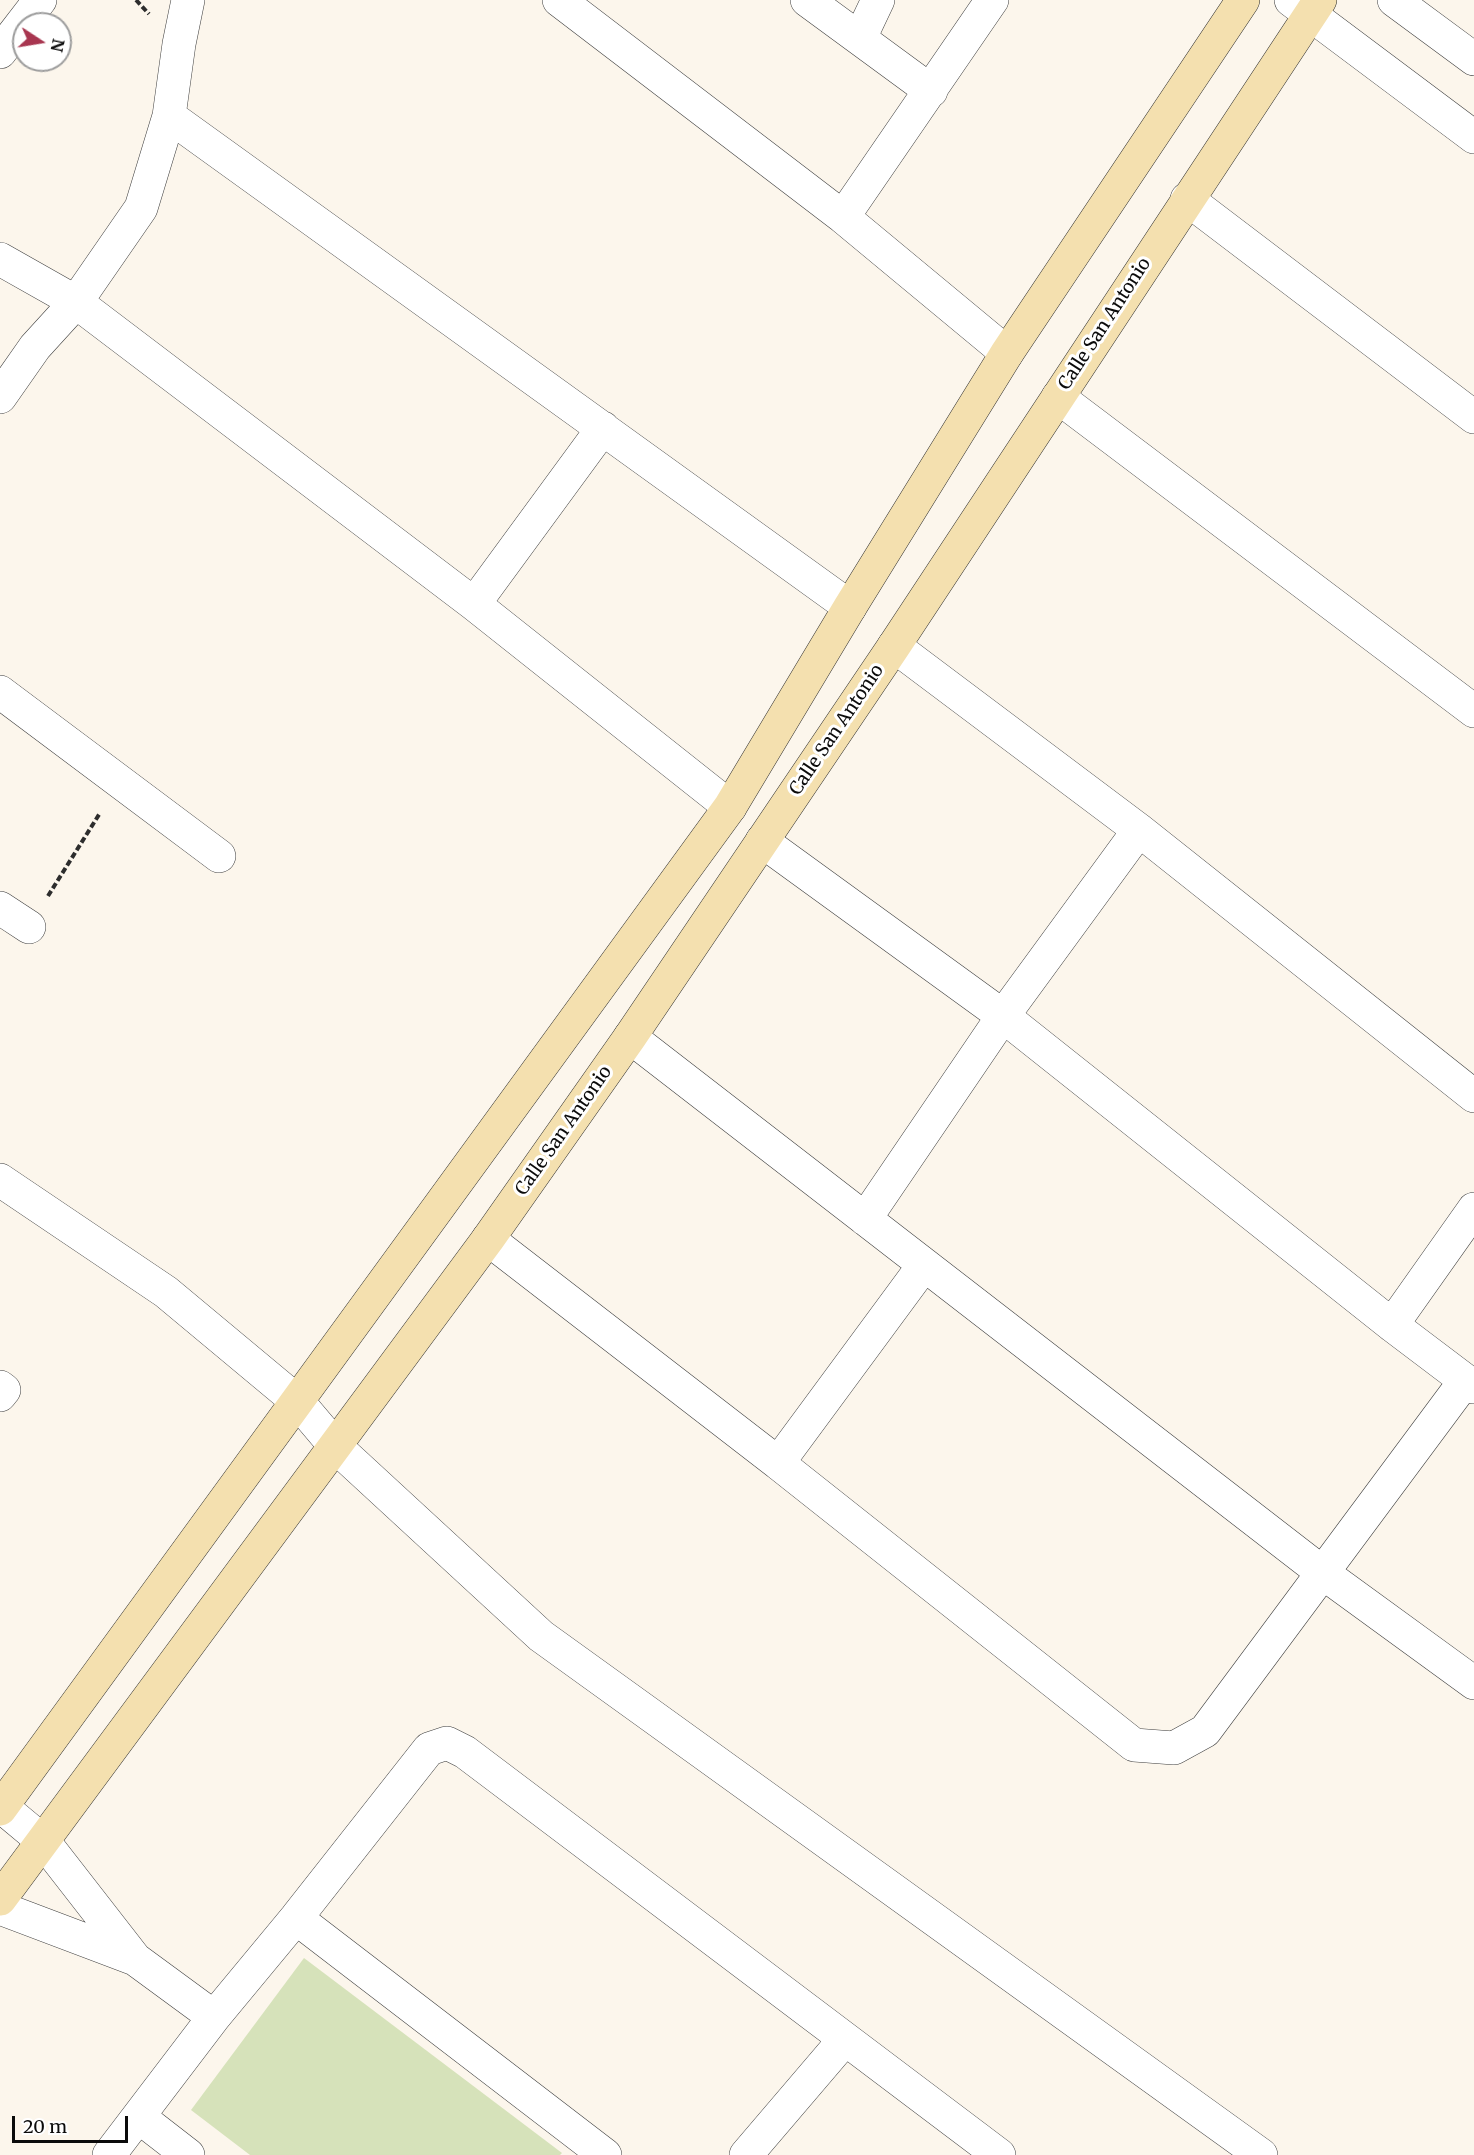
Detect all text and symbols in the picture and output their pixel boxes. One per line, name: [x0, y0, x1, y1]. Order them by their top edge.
north arrow: [12, 12, 72, 72]
text: N: [47, 37, 69, 54]
street label: Calle San Antonio: [1054, 254, 1156, 394]
street label: Calle San Antonio: [785, 661, 889, 799]
street label: Calle San Antonio: [511, 1062, 617, 1200]
scale bar: [15, 2104, 130, 2142]
text: 20 m: [23, 2115, 67, 2138]

